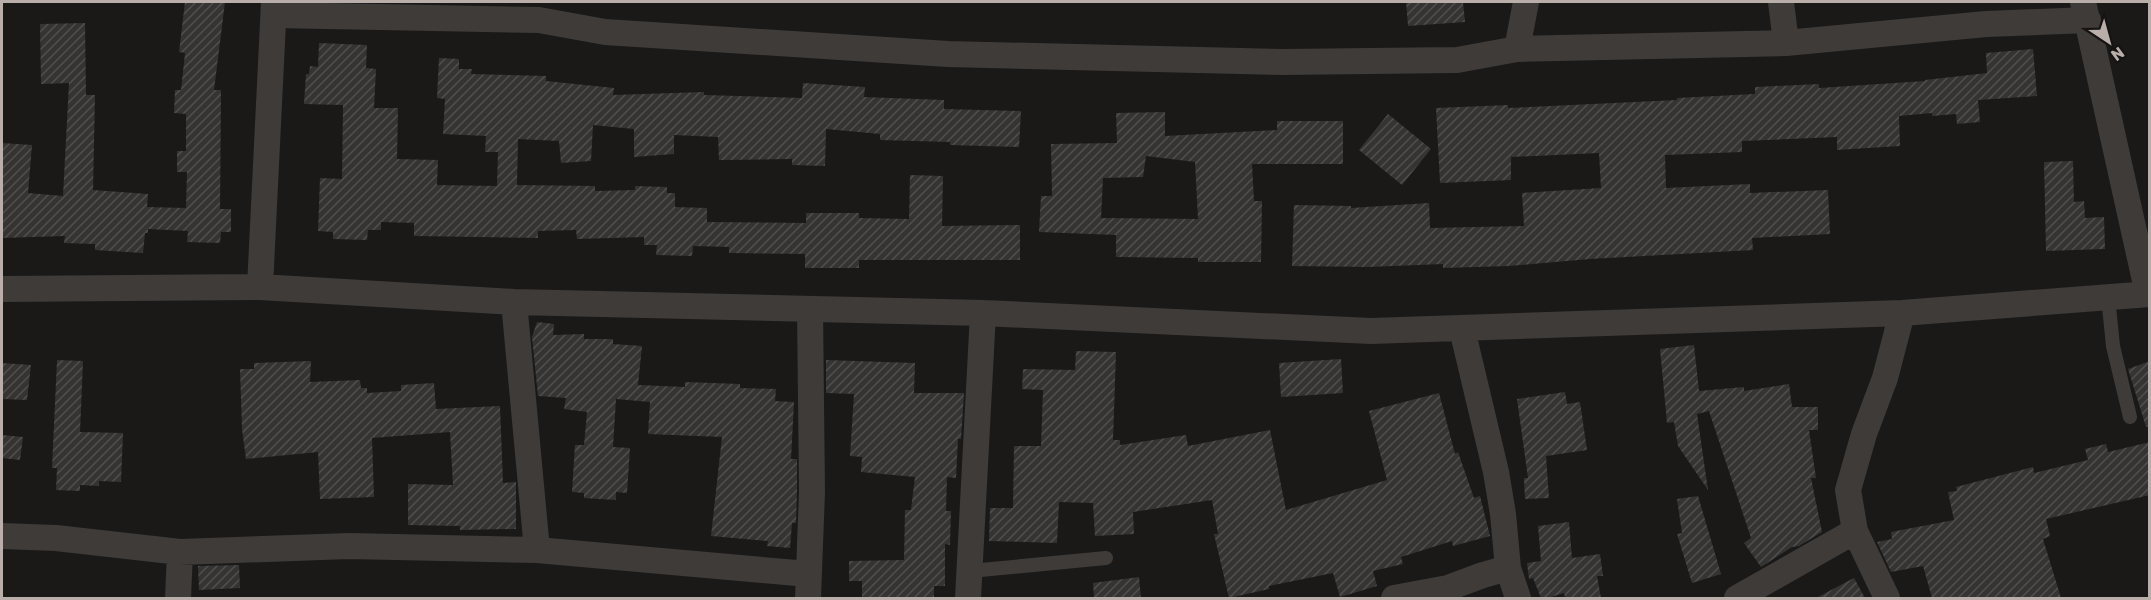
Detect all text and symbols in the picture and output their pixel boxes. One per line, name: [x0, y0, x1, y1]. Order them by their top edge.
north arrow: [2079, 12, 2139, 72]
text: N: [2107, 43, 2128, 65]

